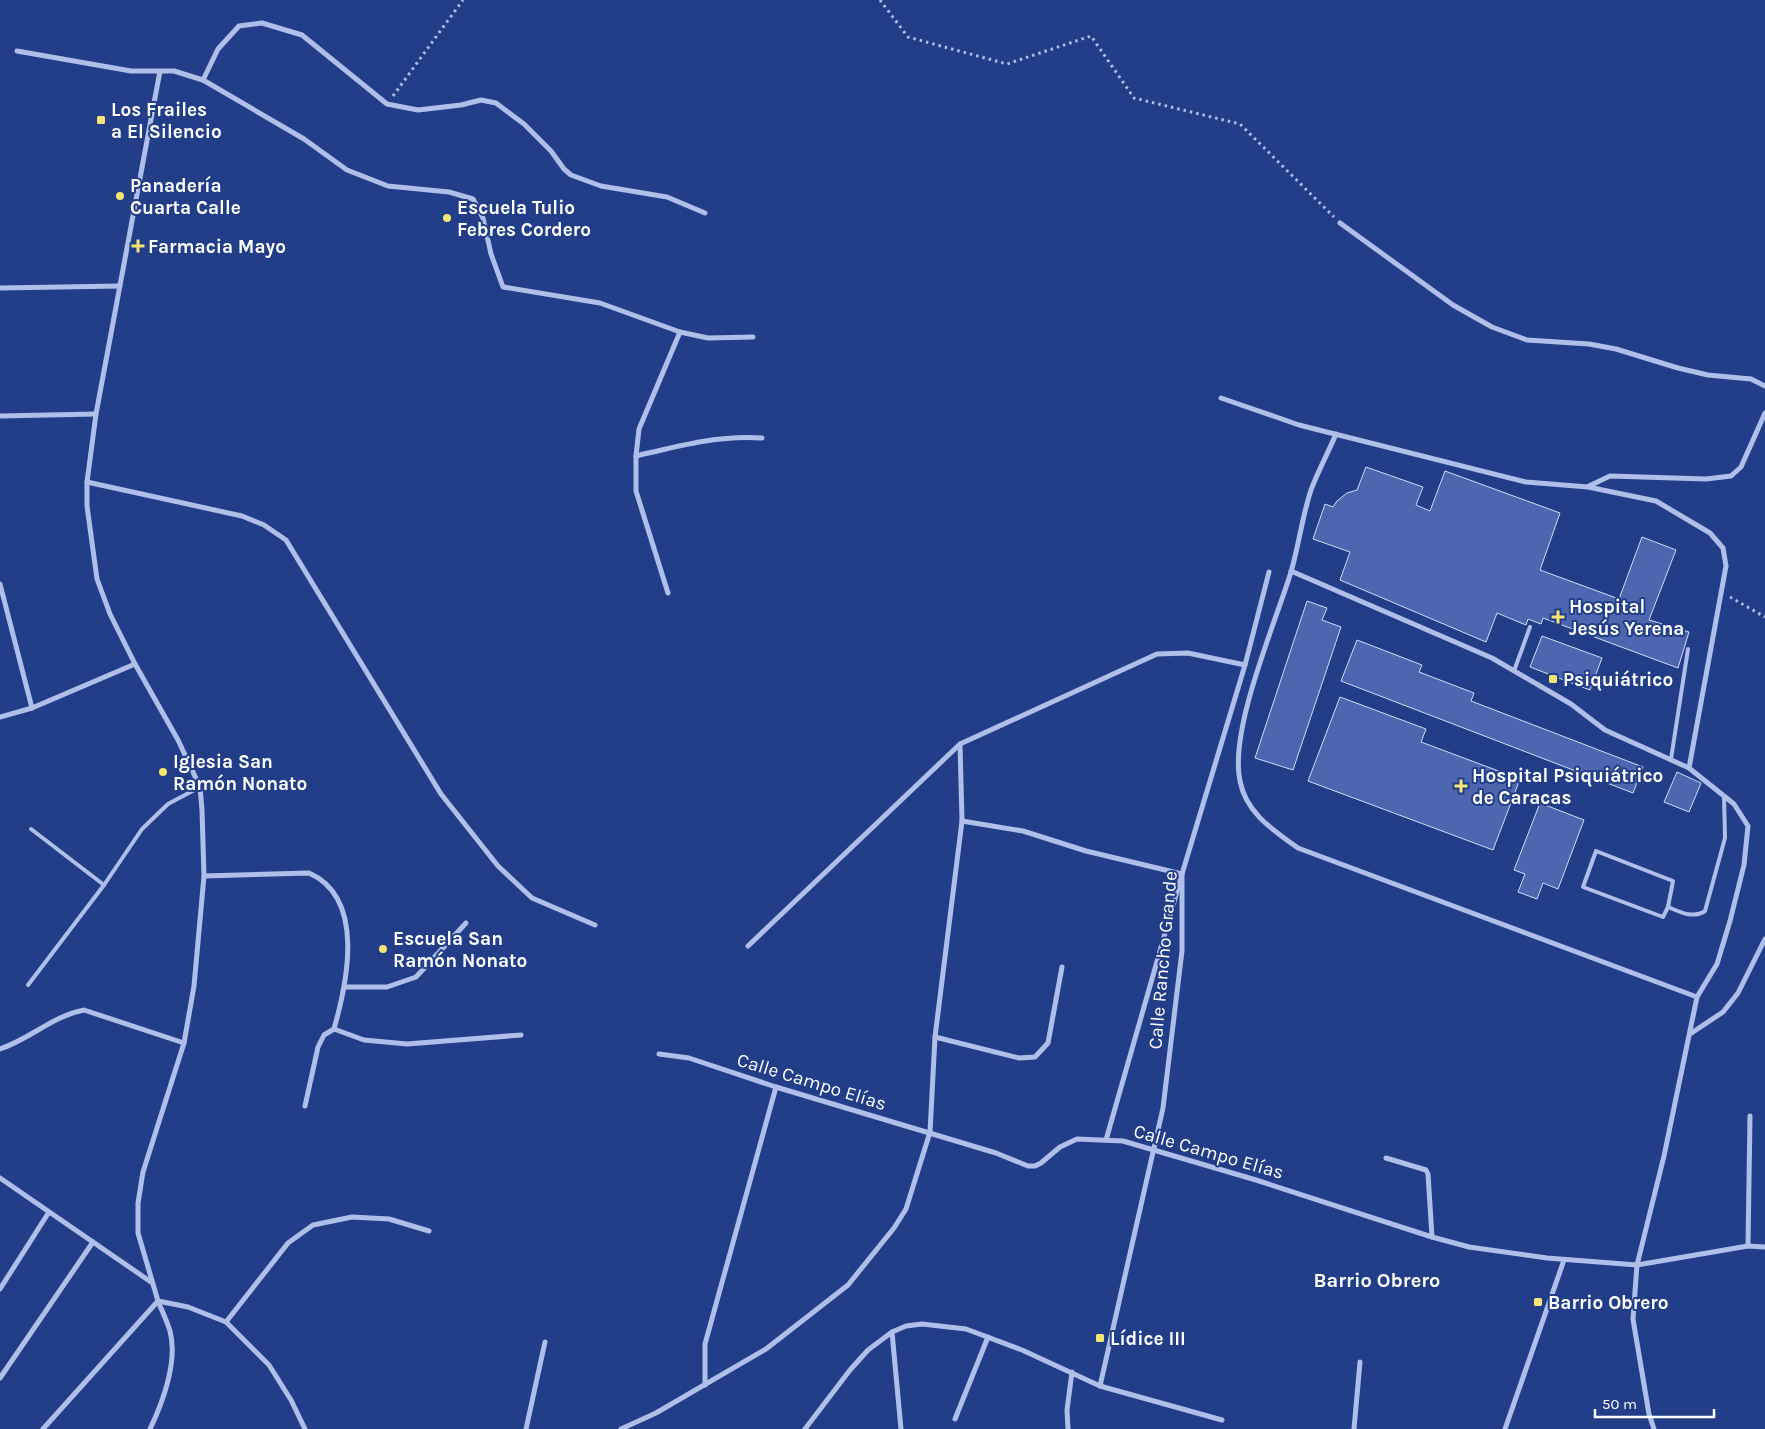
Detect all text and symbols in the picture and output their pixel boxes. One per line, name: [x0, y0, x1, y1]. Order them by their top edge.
place label: Los Frailes a El Silencio: [111, 99, 222, 143]
marker: Los Frailes a El Silencio: [95, 114, 107, 126]
place label: Panadería Cuarta Calle: [130, 175, 241, 219]
marker: Panadería Cuarta Calle: [114, 190, 126, 202]
place label: Escuela Tulio Febres Cordero: [457, 197, 591, 241]
marker: Escuela Tulio Febres Cordero: [441, 212, 453, 224]
place label: Farmacia Mayo: [148, 236, 286, 258]
marker: Farmacia Mayo: [132, 240, 144, 252]
place label: Hospital Jesús Yerena: [1569, 596, 1684, 640]
marker: Hospital Jesús Yerena: [1551, 610, 1565, 624]
place label: Psiquiátrico: [1563, 669, 1673, 691]
marker: Psiquiátrico: [1547, 673, 1559, 685]
place label: Iglesia San Ramón Nonato: [173, 751, 307, 795]
place label: Hospital Psiquiátrico de Caracas: [1472, 765, 1663, 809]
marker: Iglesia San Ramón Nonato: [157, 766, 169, 778]
marker: Hospital Psiquiátrico de Caracas: [1454, 779, 1468, 793]
street label: Calle Rancho Grande: [1144, 870, 1182, 1050]
place label: Escuela San Ramón Nonato: [393, 928, 527, 972]
marker: Escuela San Ramón Nonato: [377, 943, 389, 955]
street label: Calle Campo Elías: [734, 1049, 889, 1115]
street label: Calle Campo Elías: [1131, 1120, 1286, 1184]
district label: Barrio Obrero: [1314, 1269, 1440, 1292]
place label: Barrio Obrero: [1548, 1292, 1669, 1314]
marker: Barrio Obrero: [1532, 1296, 1544, 1308]
place label: Lídice III: [1110, 1328, 1186, 1350]
marker: Lídice III: [1094, 1332, 1106, 1344]
scale bar: [1595, 1386, 1714, 1418]
text: 50 m: [1602, 1395, 1637, 1413]

